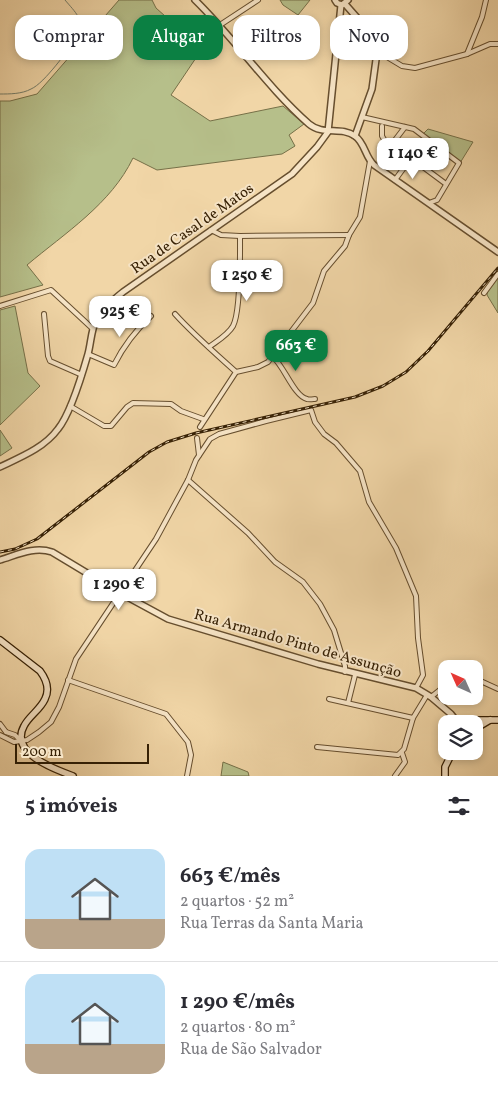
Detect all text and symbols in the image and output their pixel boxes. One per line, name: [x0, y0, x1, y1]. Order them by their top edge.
chip: Comprar: [15, 15, 123, 60]
chip: Alugar: [133, 15, 223, 60]
chip: Filtros: [233, 15, 320, 60]
chip: Novo: [330, 15, 408, 60]
pin: 1 140 €: [367, 138, 459, 180]
text: 1 140 €: [388, 143, 438, 165]
street label: Rua de Casal de Matos: [127, 179, 259, 280]
pin: 1 250 €: [201, 260, 293, 302]
text: 1 250 €: [222, 265, 272, 287]
pin: 925 €: [85, 296, 155, 338]
text: 925 €: [100, 301, 140, 323]
pin: 663 €: [261, 330, 331, 372]
text: 663 €: [276, 335, 316, 357]
pin: 1 290 €: [73, 568, 165, 611]
text: 1 290 €: [93, 574, 145, 596]
street label: Rua Armando Pinto de Assunção: [191, 605, 404, 684]
north arrow: [438, 660, 482, 705]
map controls: [438, 660, 483, 760]
button: layers: [438, 715, 483, 760]
scale bar: [15, 741, 149, 764]
text: 200 m: [22, 743, 62, 762]
text: 5 imóveis: [25, 792, 118, 821]
icon: filters: [445, 792, 473, 820]
text: 663 €/mês: [180, 862, 281, 891]
icon: home: [65, 869, 125, 929]
text: 2 quartos · 52 m²: [180, 891, 294, 913]
text: Rua Terras da Santa Maria: [180, 913, 364, 935]
text: 1 290 €/mês: [180, 988, 295, 1017]
icon: home: [65, 994, 125, 1054]
text: 2 quartos · 80 m²: [180, 1017, 296, 1039]
text: Rua de São Salvador: [180, 1039, 322, 1061]

